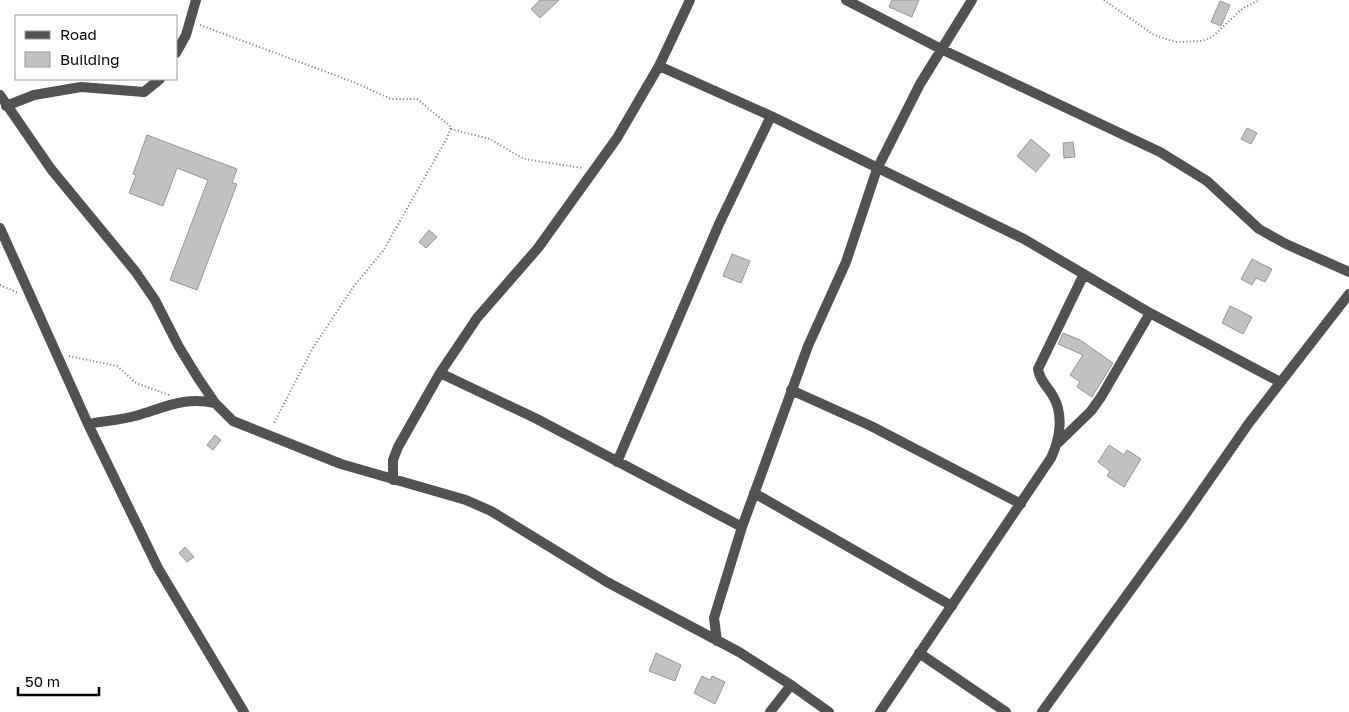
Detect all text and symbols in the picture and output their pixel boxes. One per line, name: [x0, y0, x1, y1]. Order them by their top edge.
legend: [15, 15, 178, 80]
text: Road: [60, 25, 97, 43]
text: Building: [60, 50, 120, 68]
scale bar: [18, 664, 99, 696]
text: 50 m: [25, 672, 60, 690]

